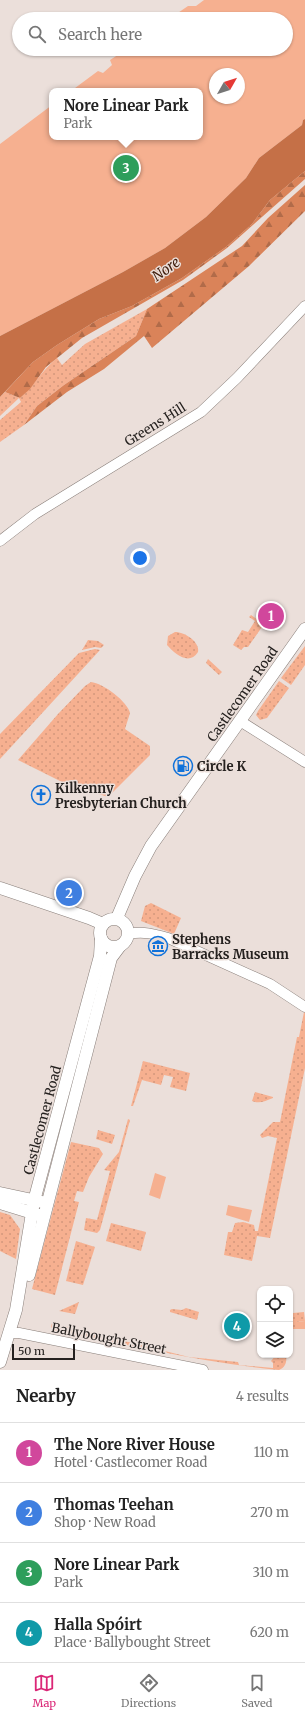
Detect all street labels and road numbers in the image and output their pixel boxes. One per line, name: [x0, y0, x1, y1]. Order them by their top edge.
street label: Greens Hill: [121, 399, 189, 450]
street label: Castlecomer Road: [203, 643, 282, 745]
street label: Castlecomer Road: [20, 1064, 65, 1177]
street label: Ballybought Street: [50, 1319, 168, 1358]

